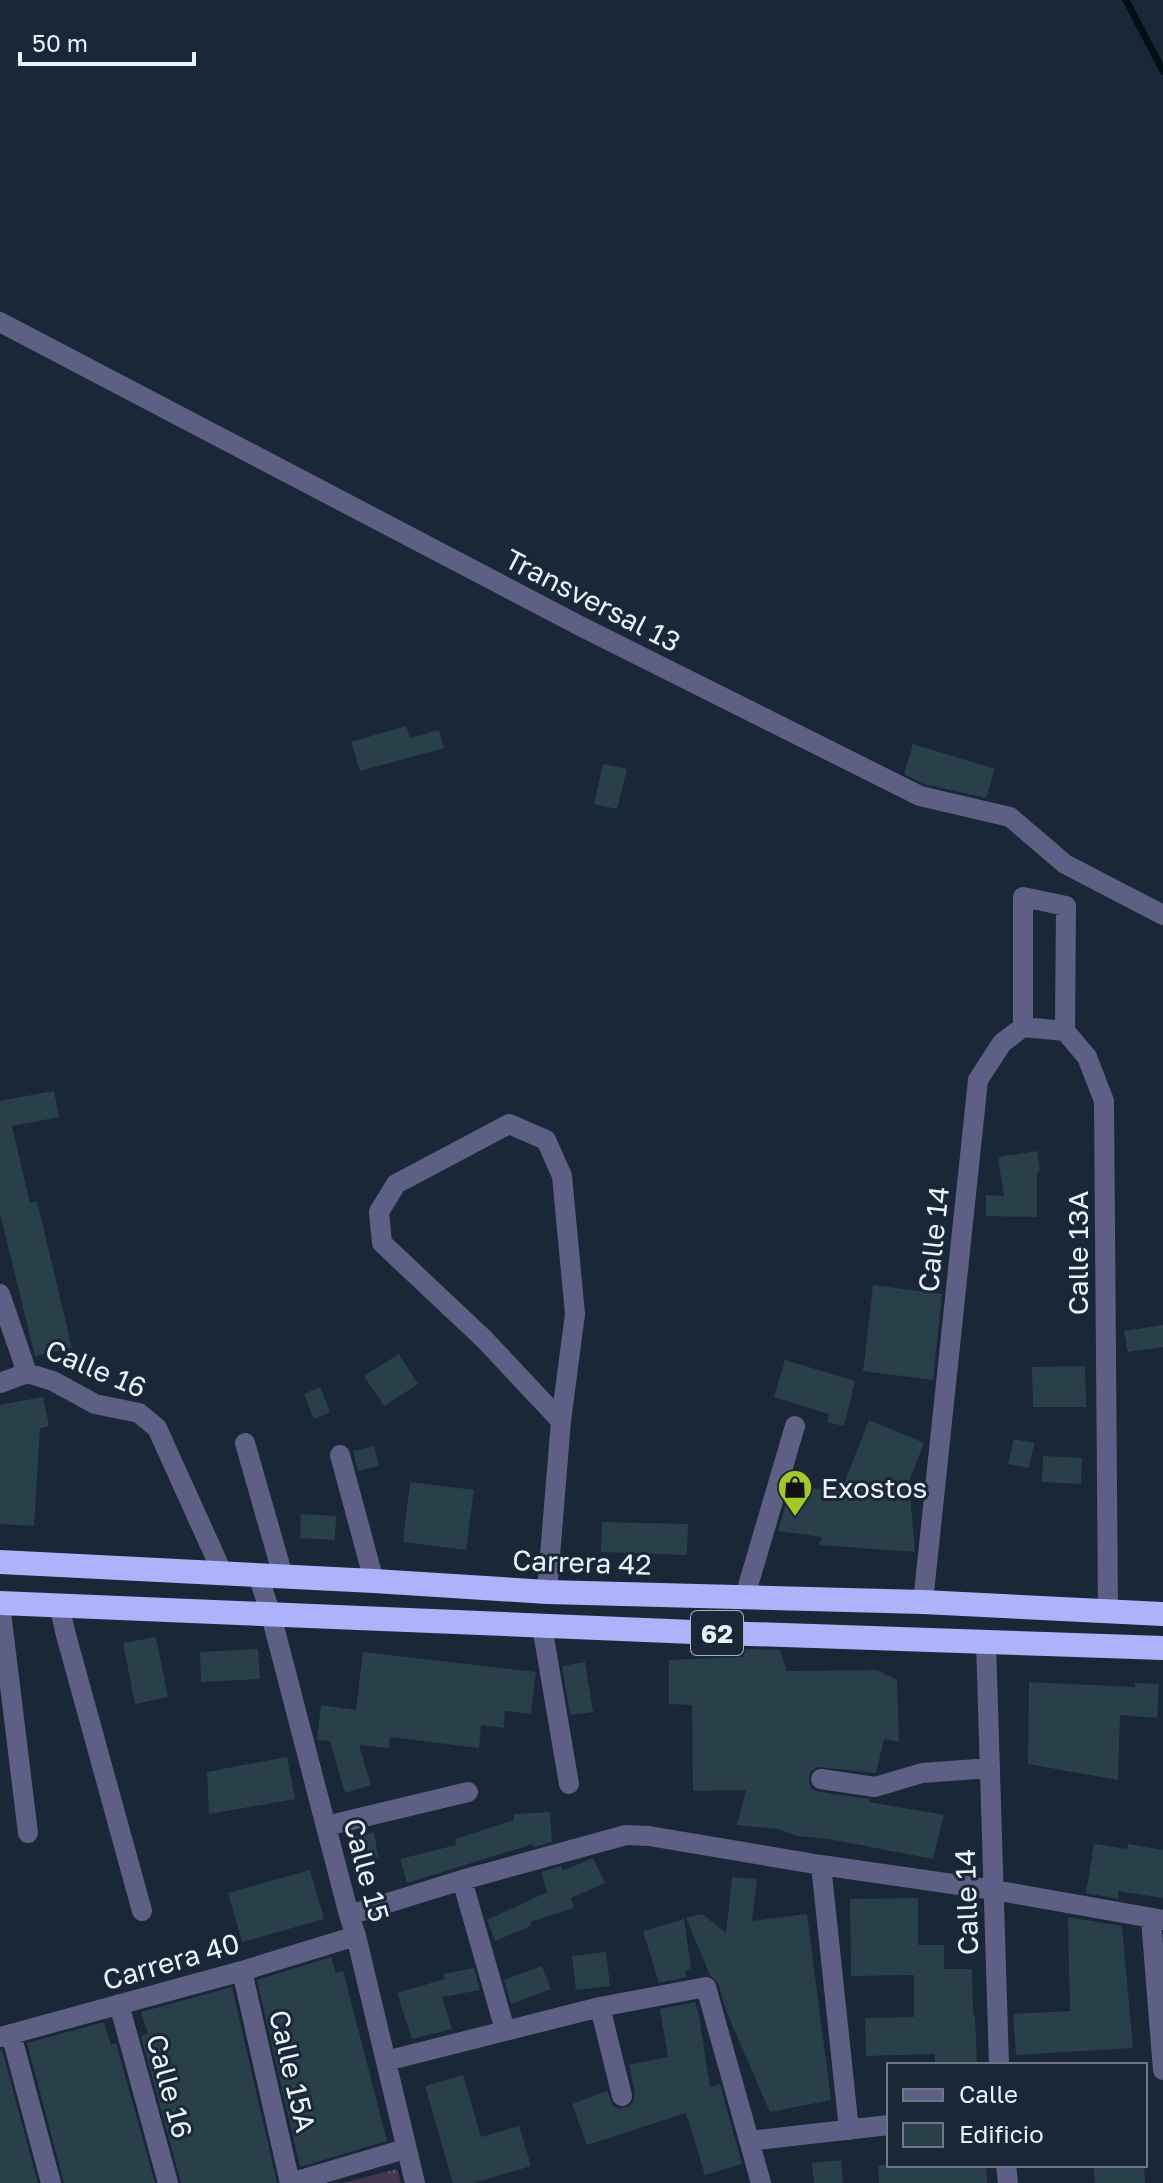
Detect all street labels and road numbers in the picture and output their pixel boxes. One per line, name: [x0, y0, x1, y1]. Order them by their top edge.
street label: Transversal 13: [500, 542, 686, 658]
street label: Calle 14: [911, 1184, 955, 1294]
street label: Calle 13A: [1061, 1191, 1094, 1315]
street label: Calle 16: [41, 1332, 151, 1404]
street label: Carrera 42: [512, 1543, 652, 1581]
road number: 62: [691, 1611, 743, 1655]
street label: Calle 15: [337, 1815, 397, 1925]
street label: Calle 14: [948, 1848, 984, 1956]
street label: Carrera 40: [99, 1926, 243, 1996]
street label: Calle 15A: [263, 2007, 323, 2136]
street label: Calle 16: [140, 2030, 200, 2142]

